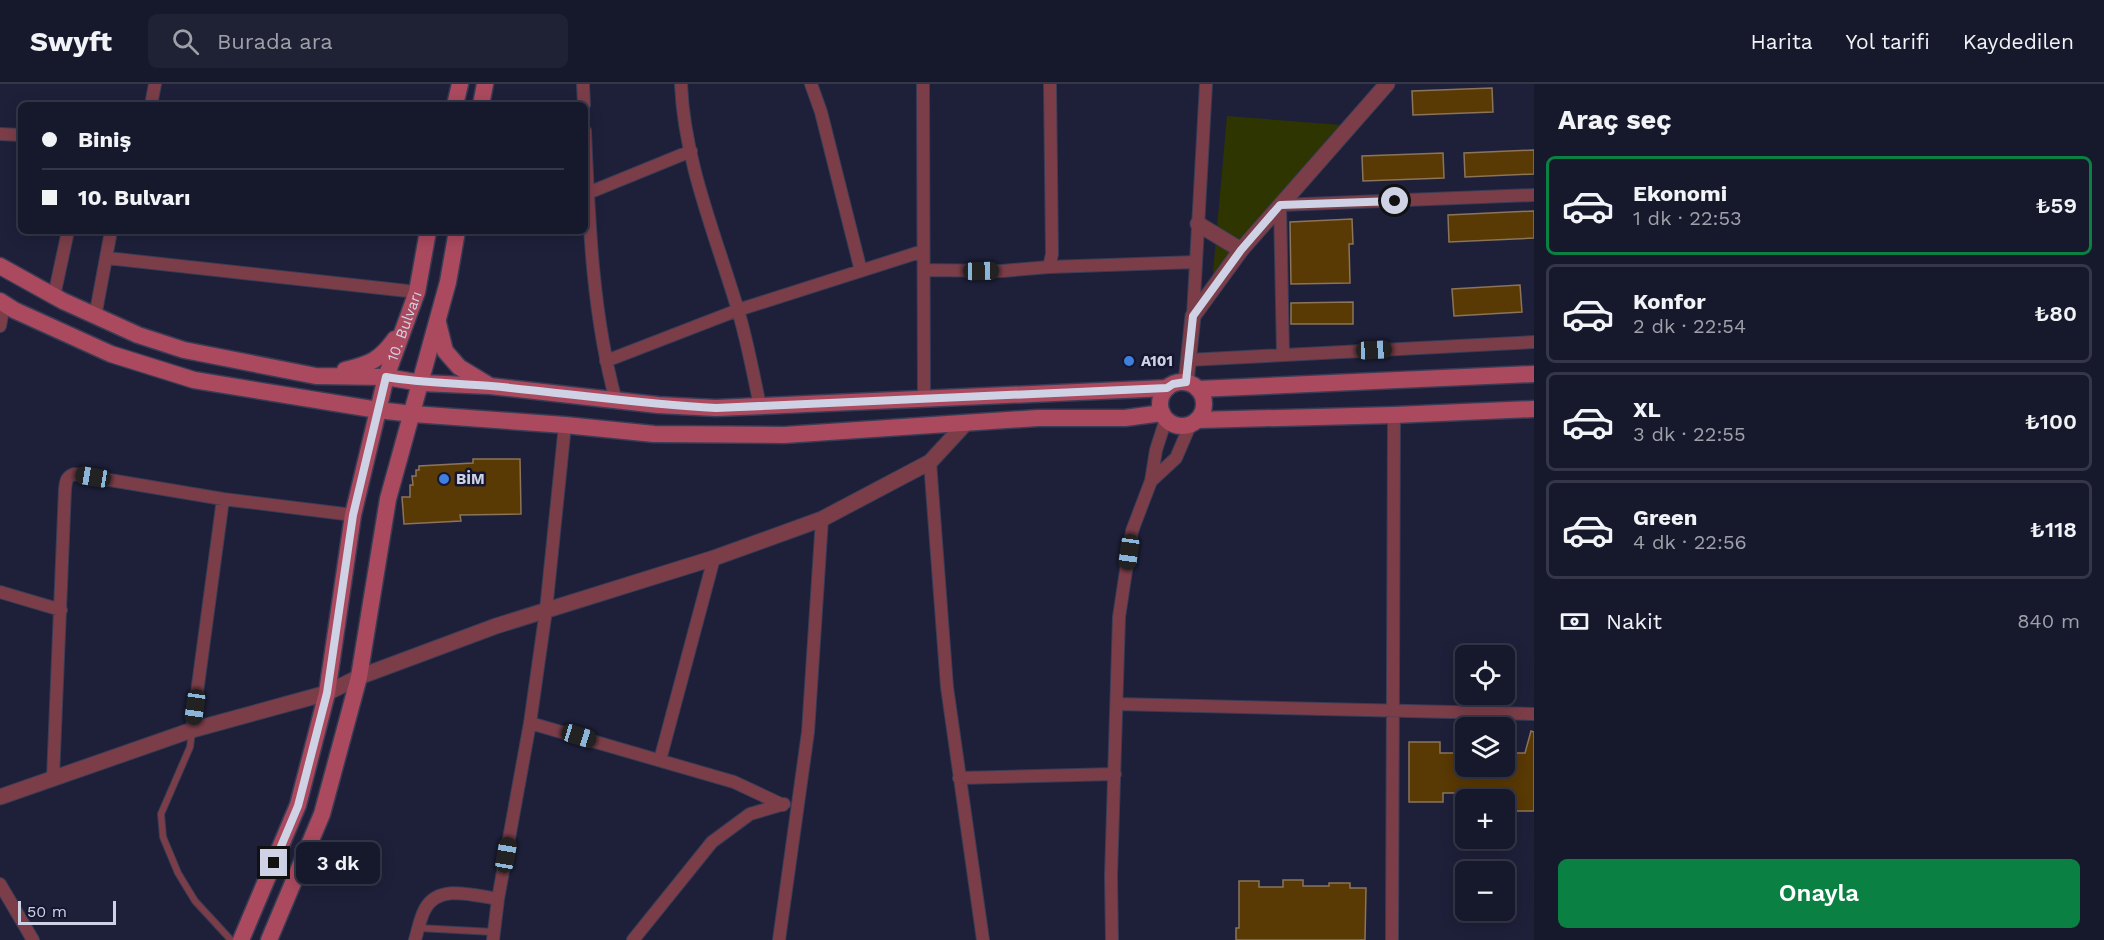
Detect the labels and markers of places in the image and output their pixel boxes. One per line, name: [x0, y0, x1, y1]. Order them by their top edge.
place label: A101: [1141, 352, 1173, 370]
marker: A101: [1122, 354, 1136, 368]
place label: BİM: [456, 470, 485, 488]
marker: BİM: [437, 472, 451, 486]

